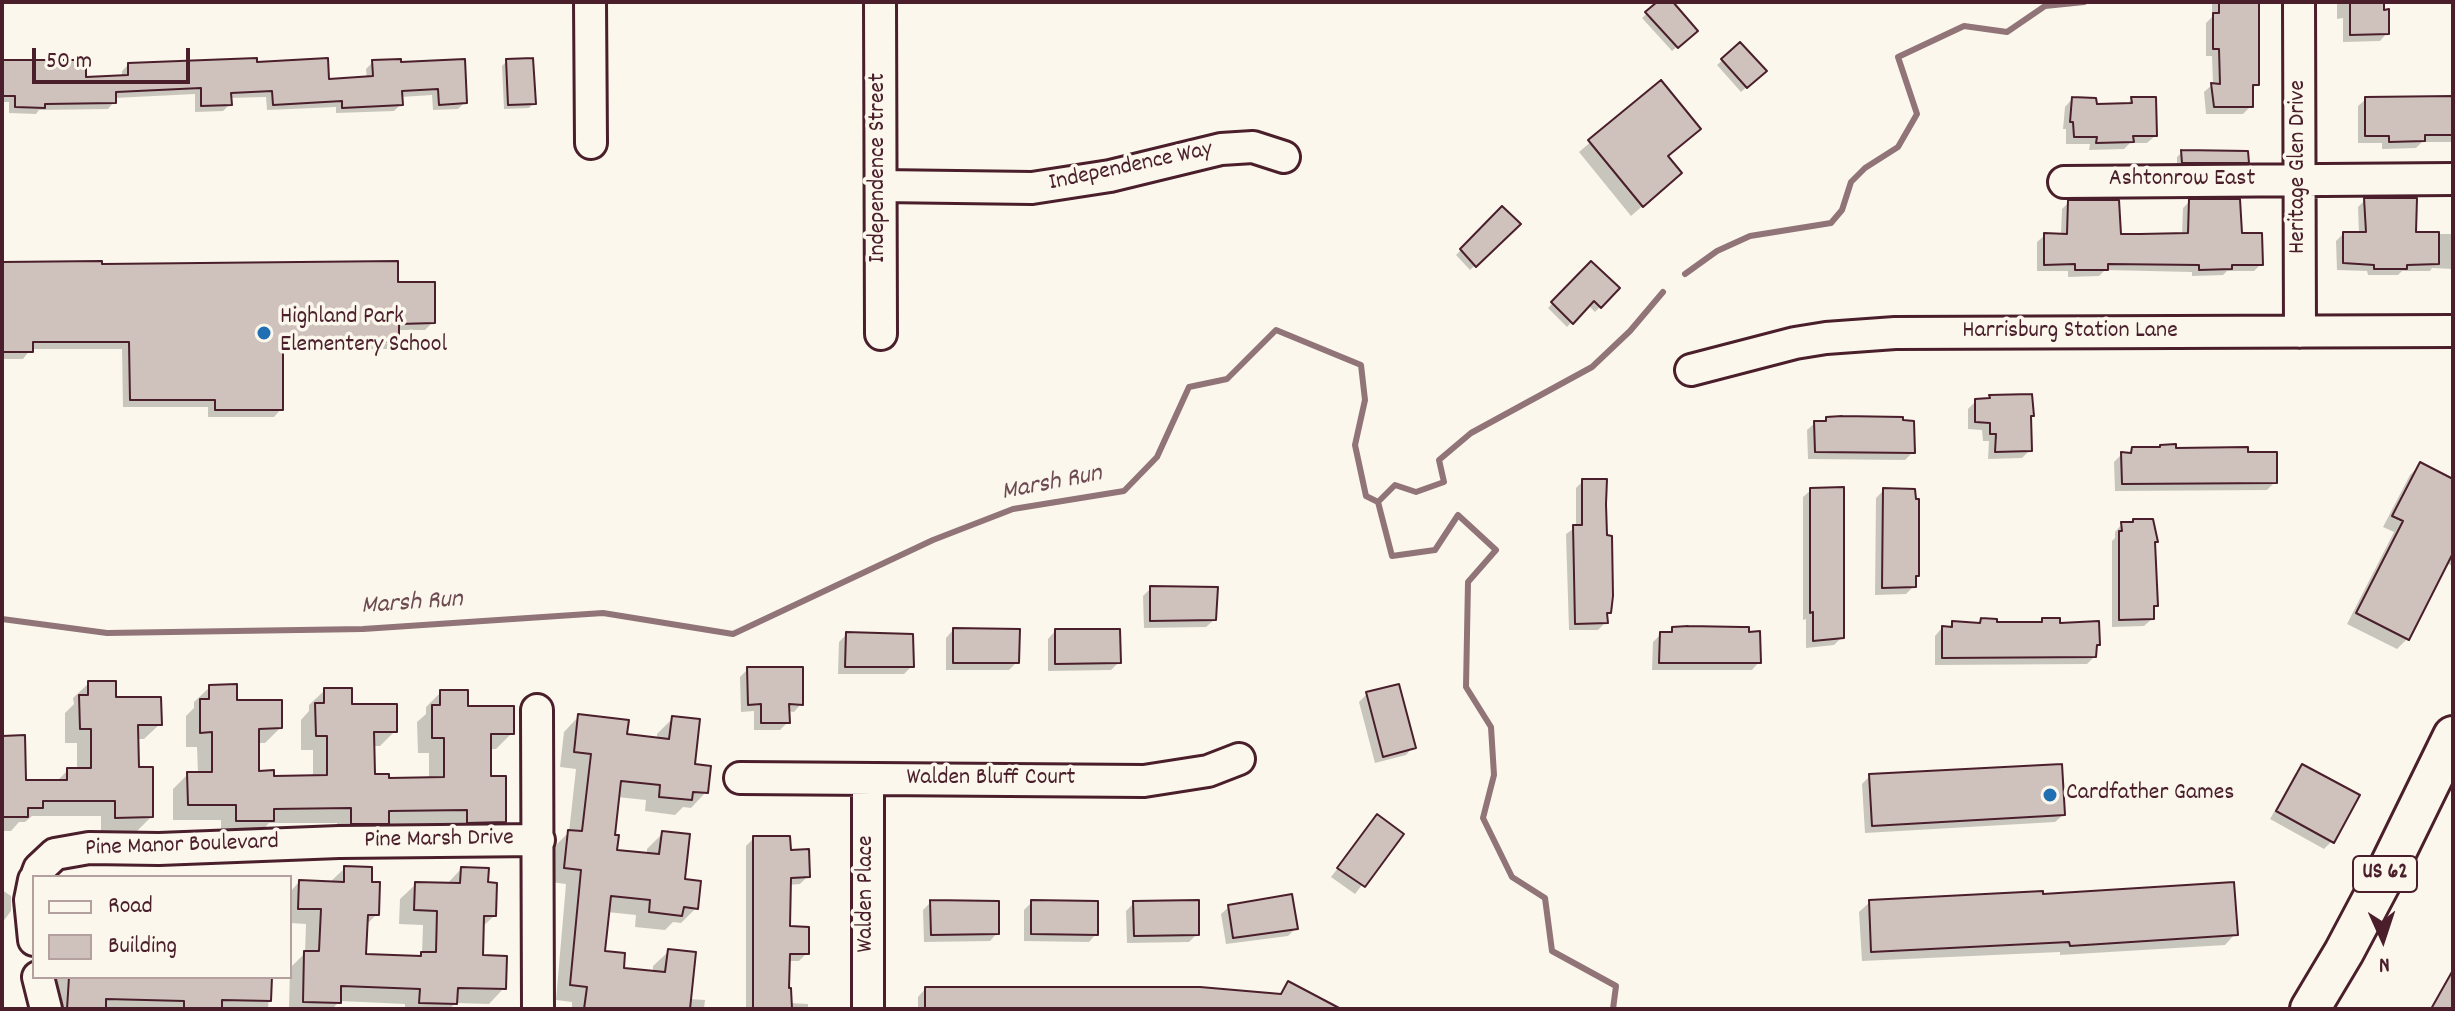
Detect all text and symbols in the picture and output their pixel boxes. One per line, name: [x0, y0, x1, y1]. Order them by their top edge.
scale bar: [36, 32, 194, 82]
text: 50 m: [46, 45, 92, 79]
street label: Independence Street: [866, 73, 894, 263]
street label: Heritage Glen Drive: [2286, 80, 2314, 254]
street label: Independence Way: [1047, 137, 1215, 199]
street label: Ashtonrow East: [2109, 167, 2255, 195]
place label: Highland Park Elementery School: [280, 305, 447, 361]
street label: Harrisburg Station Lane: [1962, 319, 2178, 347]
marker: Highland Park Elementery School: [255, 324, 273, 342]
water label: Marsh Run: [999, 460, 1105, 510]
water label: Marsh Run: [360, 586, 464, 624]
street label: Walden Bluff Court: [907, 766, 1075, 794]
place label: Cardfather Games: [2066, 781, 2234, 809]
marker: Cardfather Games: [2041, 786, 2059, 804]
street label: Pine Marsh Drive: [364, 825, 514, 857]
street label: Pine Manor Boulevard: [85, 829, 279, 865]
street label: Walden Place: [854, 835, 882, 953]
road number: US 62: [2353, 856, 2417, 892]
legend: [32, 875, 292, 979]
text: Road: [108, 890, 153, 924]
north arrow: [2343, 899, 2423, 979]
text: Building: [108, 930, 177, 964]
text: N: [2378, 948, 2391, 979]

